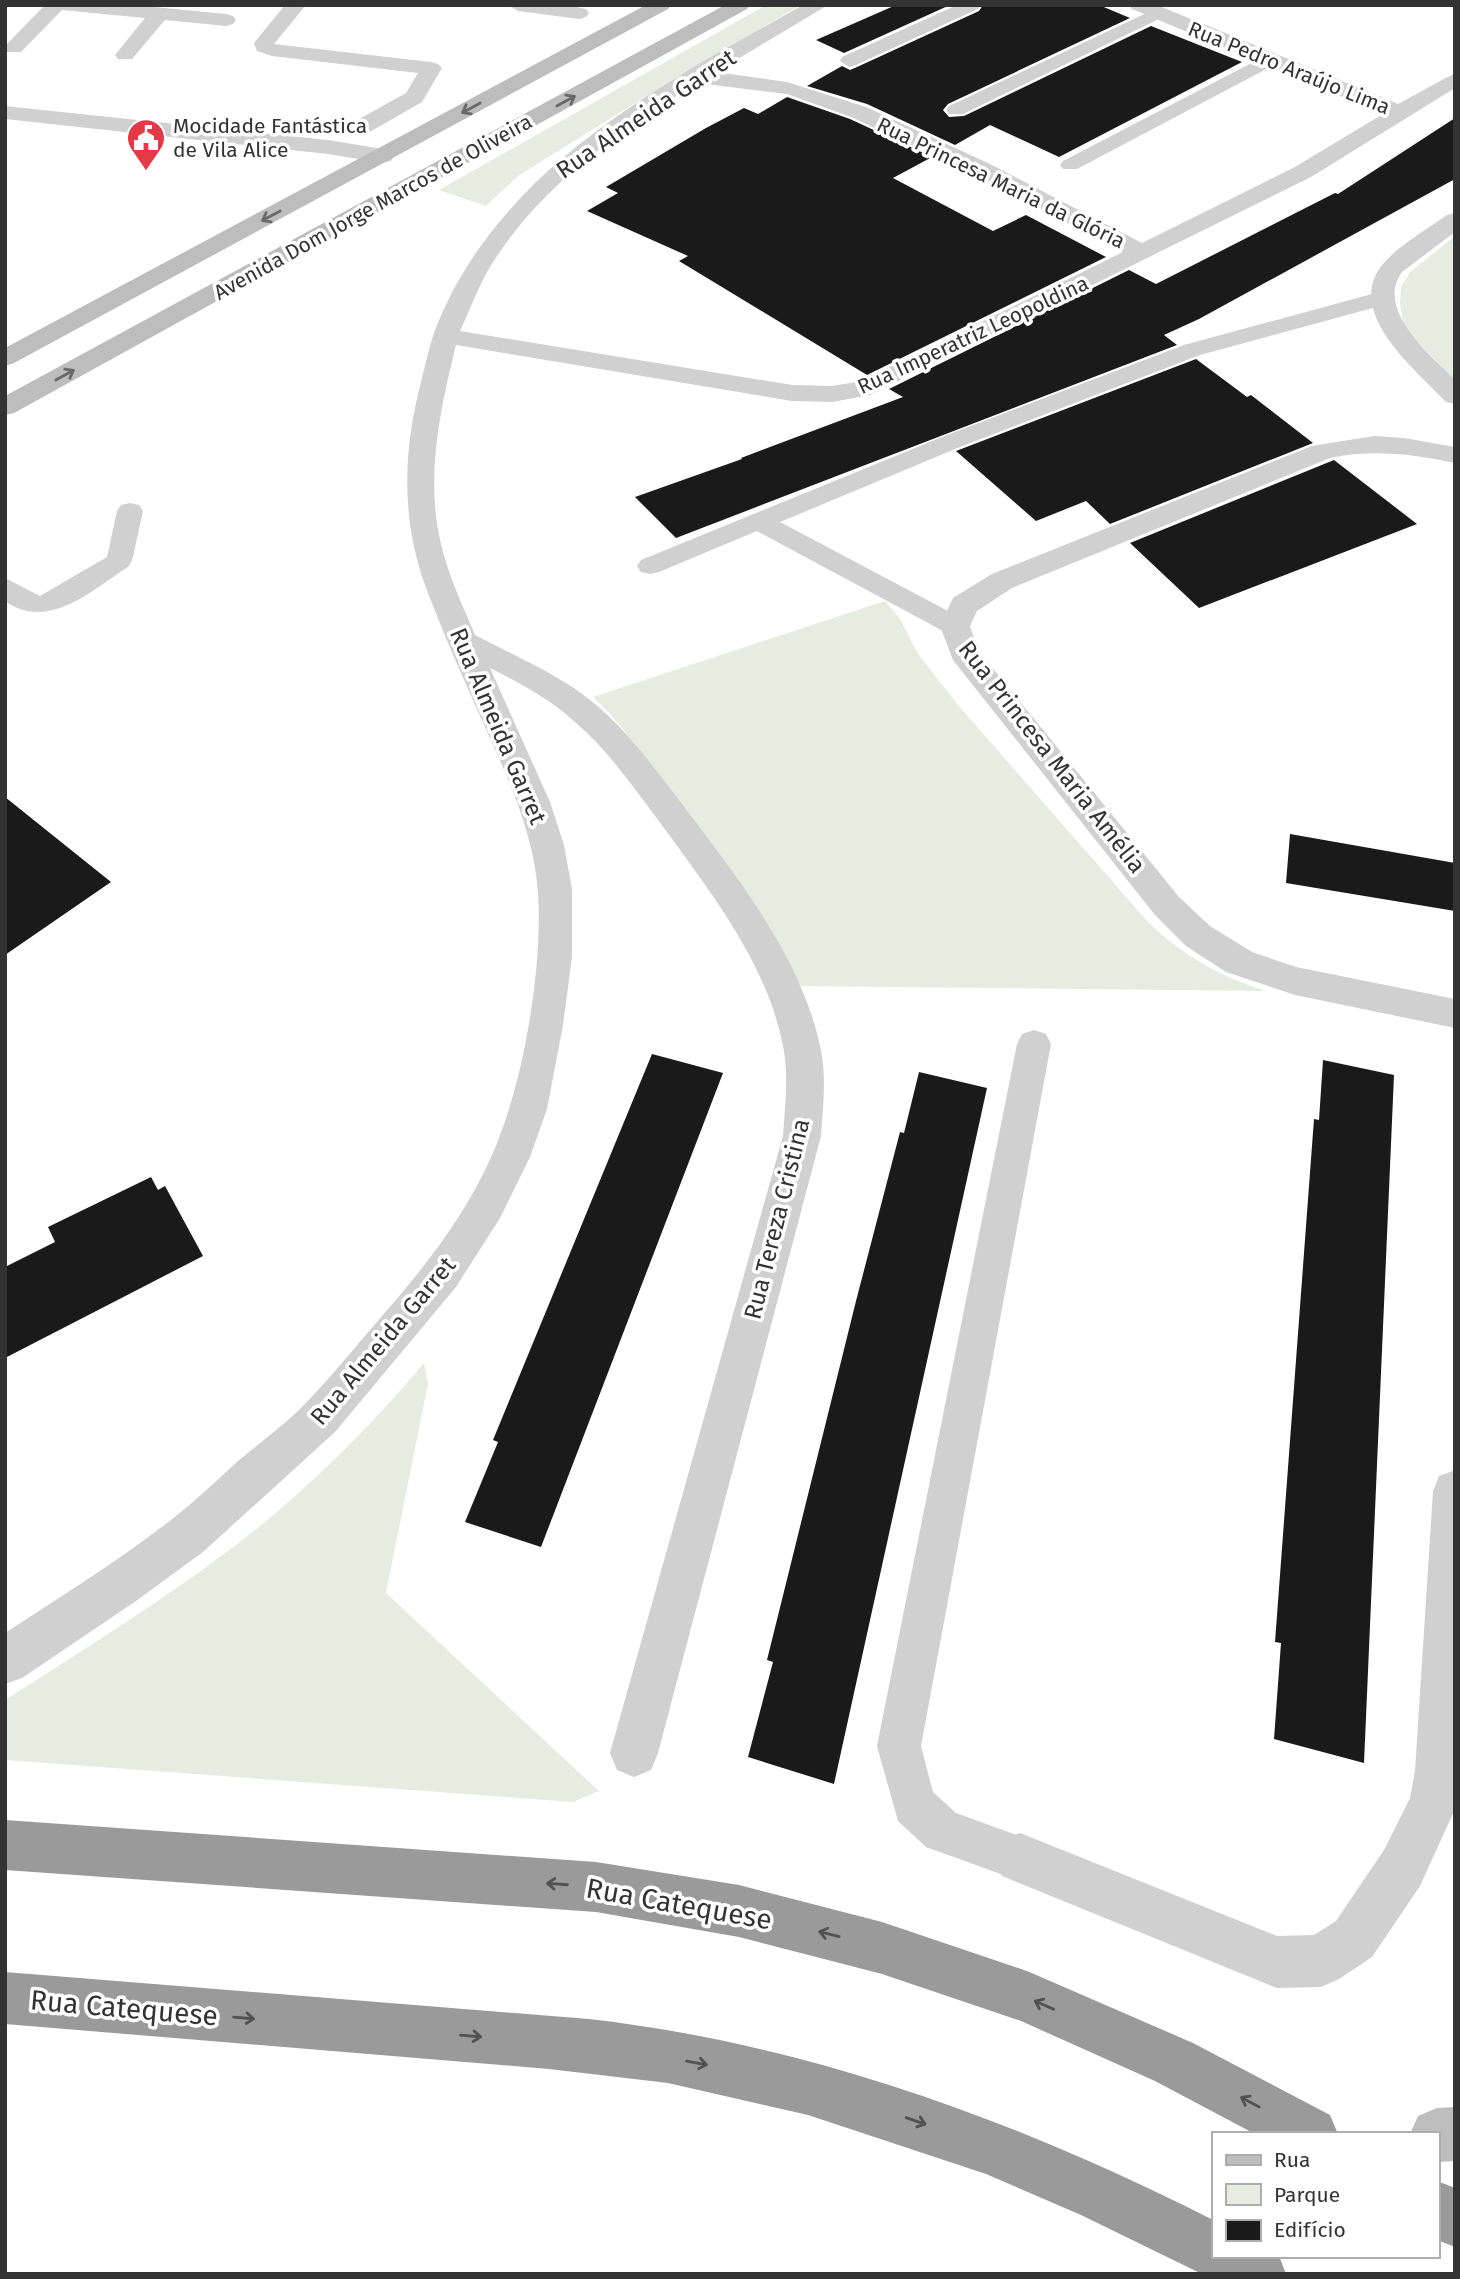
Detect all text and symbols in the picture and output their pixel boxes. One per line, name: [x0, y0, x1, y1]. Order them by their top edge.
street label: Rua Pedro Araújo Lima: [1184, 16, 1394, 120]
street label: Rua Almeida Garret: [551, 43, 741, 184]
one-way arrow: [555, 94, 576, 107]
one-way arrow: [462, 101, 482, 115]
street label: Avenida Dom Jorge Marcos de Oliveira: [209, 108, 537, 306]
street label: Rua Princesa Maria da Glória: [873, 111, 1129, 255]
place label: Mocidade Fantástica de Vila Alice: [173, 113, 367, 163]
public building icon: Mocidade Fantástica de Vila Alice: [125, 117, 167, 172]
one-way arrow: [261, 210, 282, 223]
street label: Rua Imperatriz Leopoldina: [853, 270, 1093, 400]
one-way arrow: [54, 368, 75, 381]
street label: Rua Almeida Garret: [444, 624, 552, 829]
street label: Rua Princesa Maria Amélia: [953, 635, 1151, 879]
street label: Rua Tereza Cristina: [739, 1116, 815, 1322]
street label: Rua Almeida Garret: [305, 1251, 462, 1431]
street label: Rua Catequese: [584, 1871, 774, 1937]
one-way arrow: [546, 1877, 569, 1890]
one-way arrow: [818, 1927, 840, 1940]
street label: Rua Catequese: [29, 1983, 219, 2033]
one-way arrow: [1034, 1998, 1056, 2011]
one-way arrow: [232, 2012, 255, 2025]
one-way arrow: [459, 2030, 482, 2043]
one-way arrow: [685, 2056, 708, 2070]
one-way arrow: [1240, 2095, 1261, 2109]
one-way arrow: [905, 2116, 927, 2128]
legend: [1212, 2132, 1439, 2258]
text: Rua: [1274, 2147, 1310, 2173]
text: Parque: [1274, 2182, 1340, 2208]
text: Edifício: [1274, 2217, 1346, 2243]

